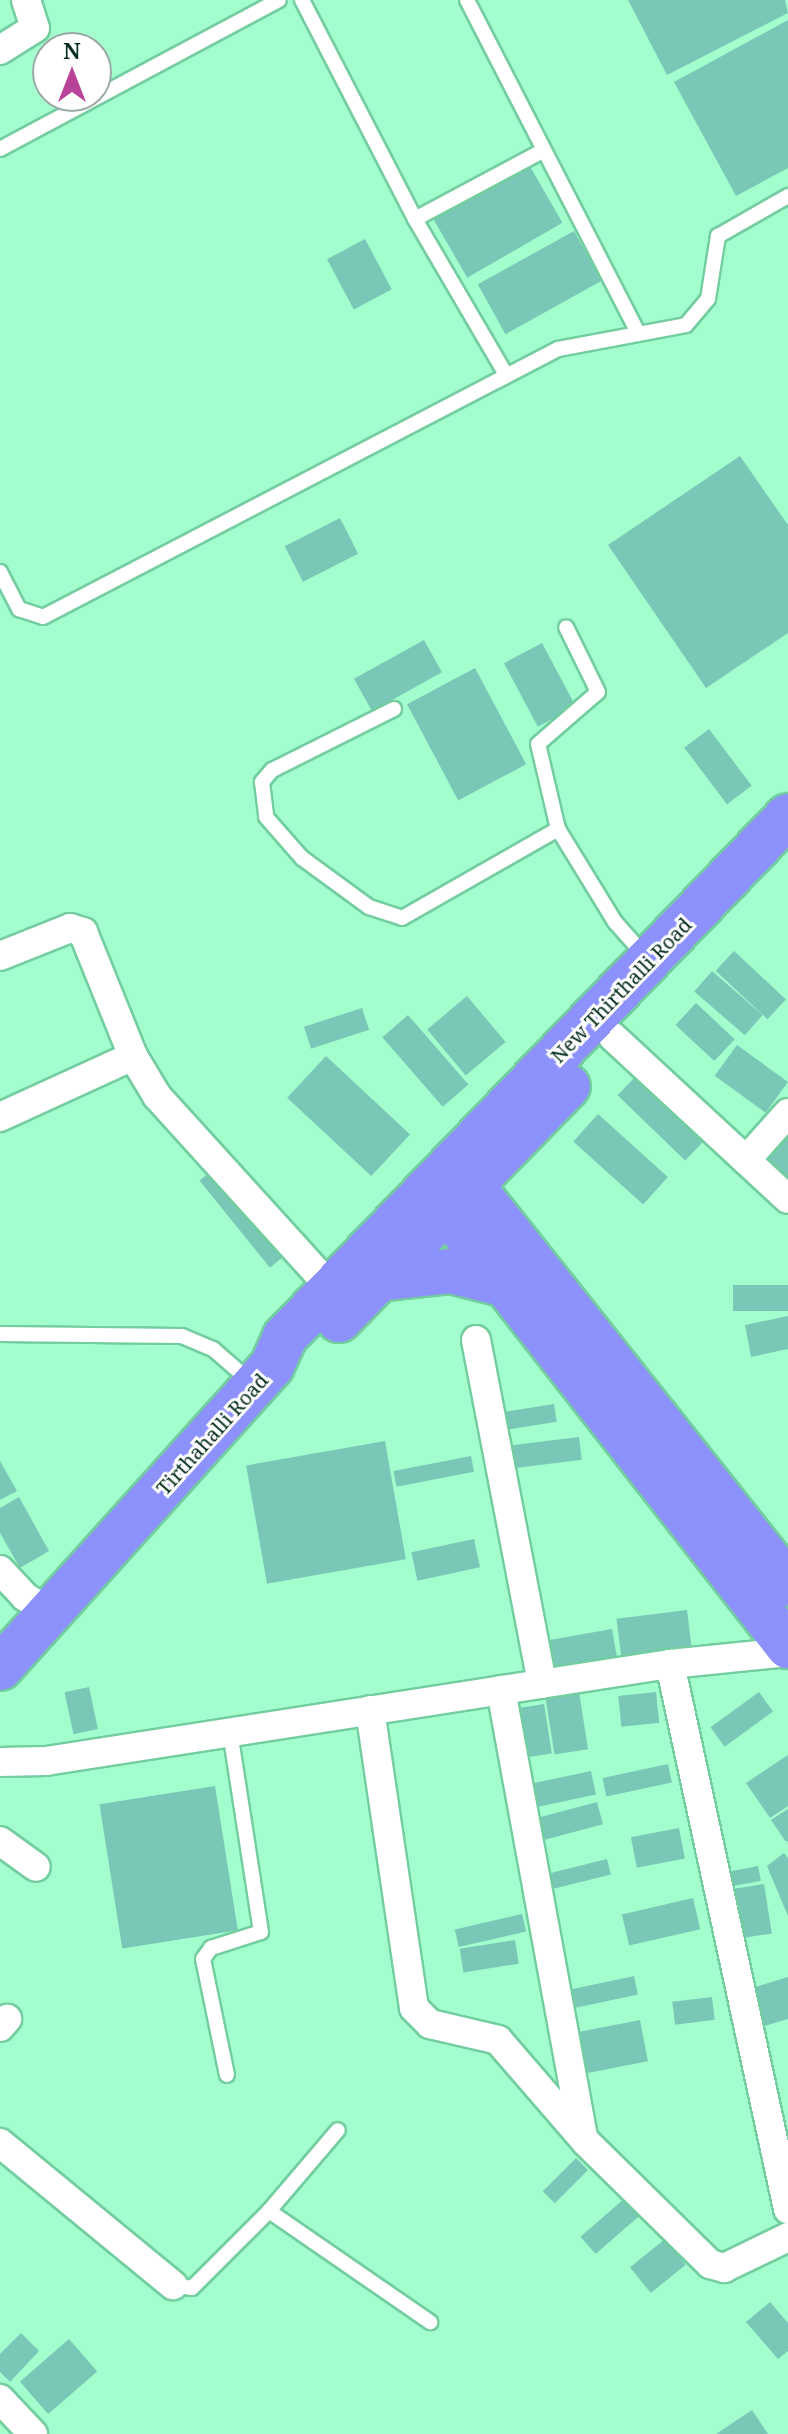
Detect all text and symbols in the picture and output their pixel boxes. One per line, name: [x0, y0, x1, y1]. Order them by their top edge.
north arrow: [32, 32, 112, 112]
text: N: [63, 35, 81, 65]
street label: New Thirthalli Road: [546, 912, 696, 1068]
street label: Tirthahalli Road: [151, 1368, 273, 1500]

